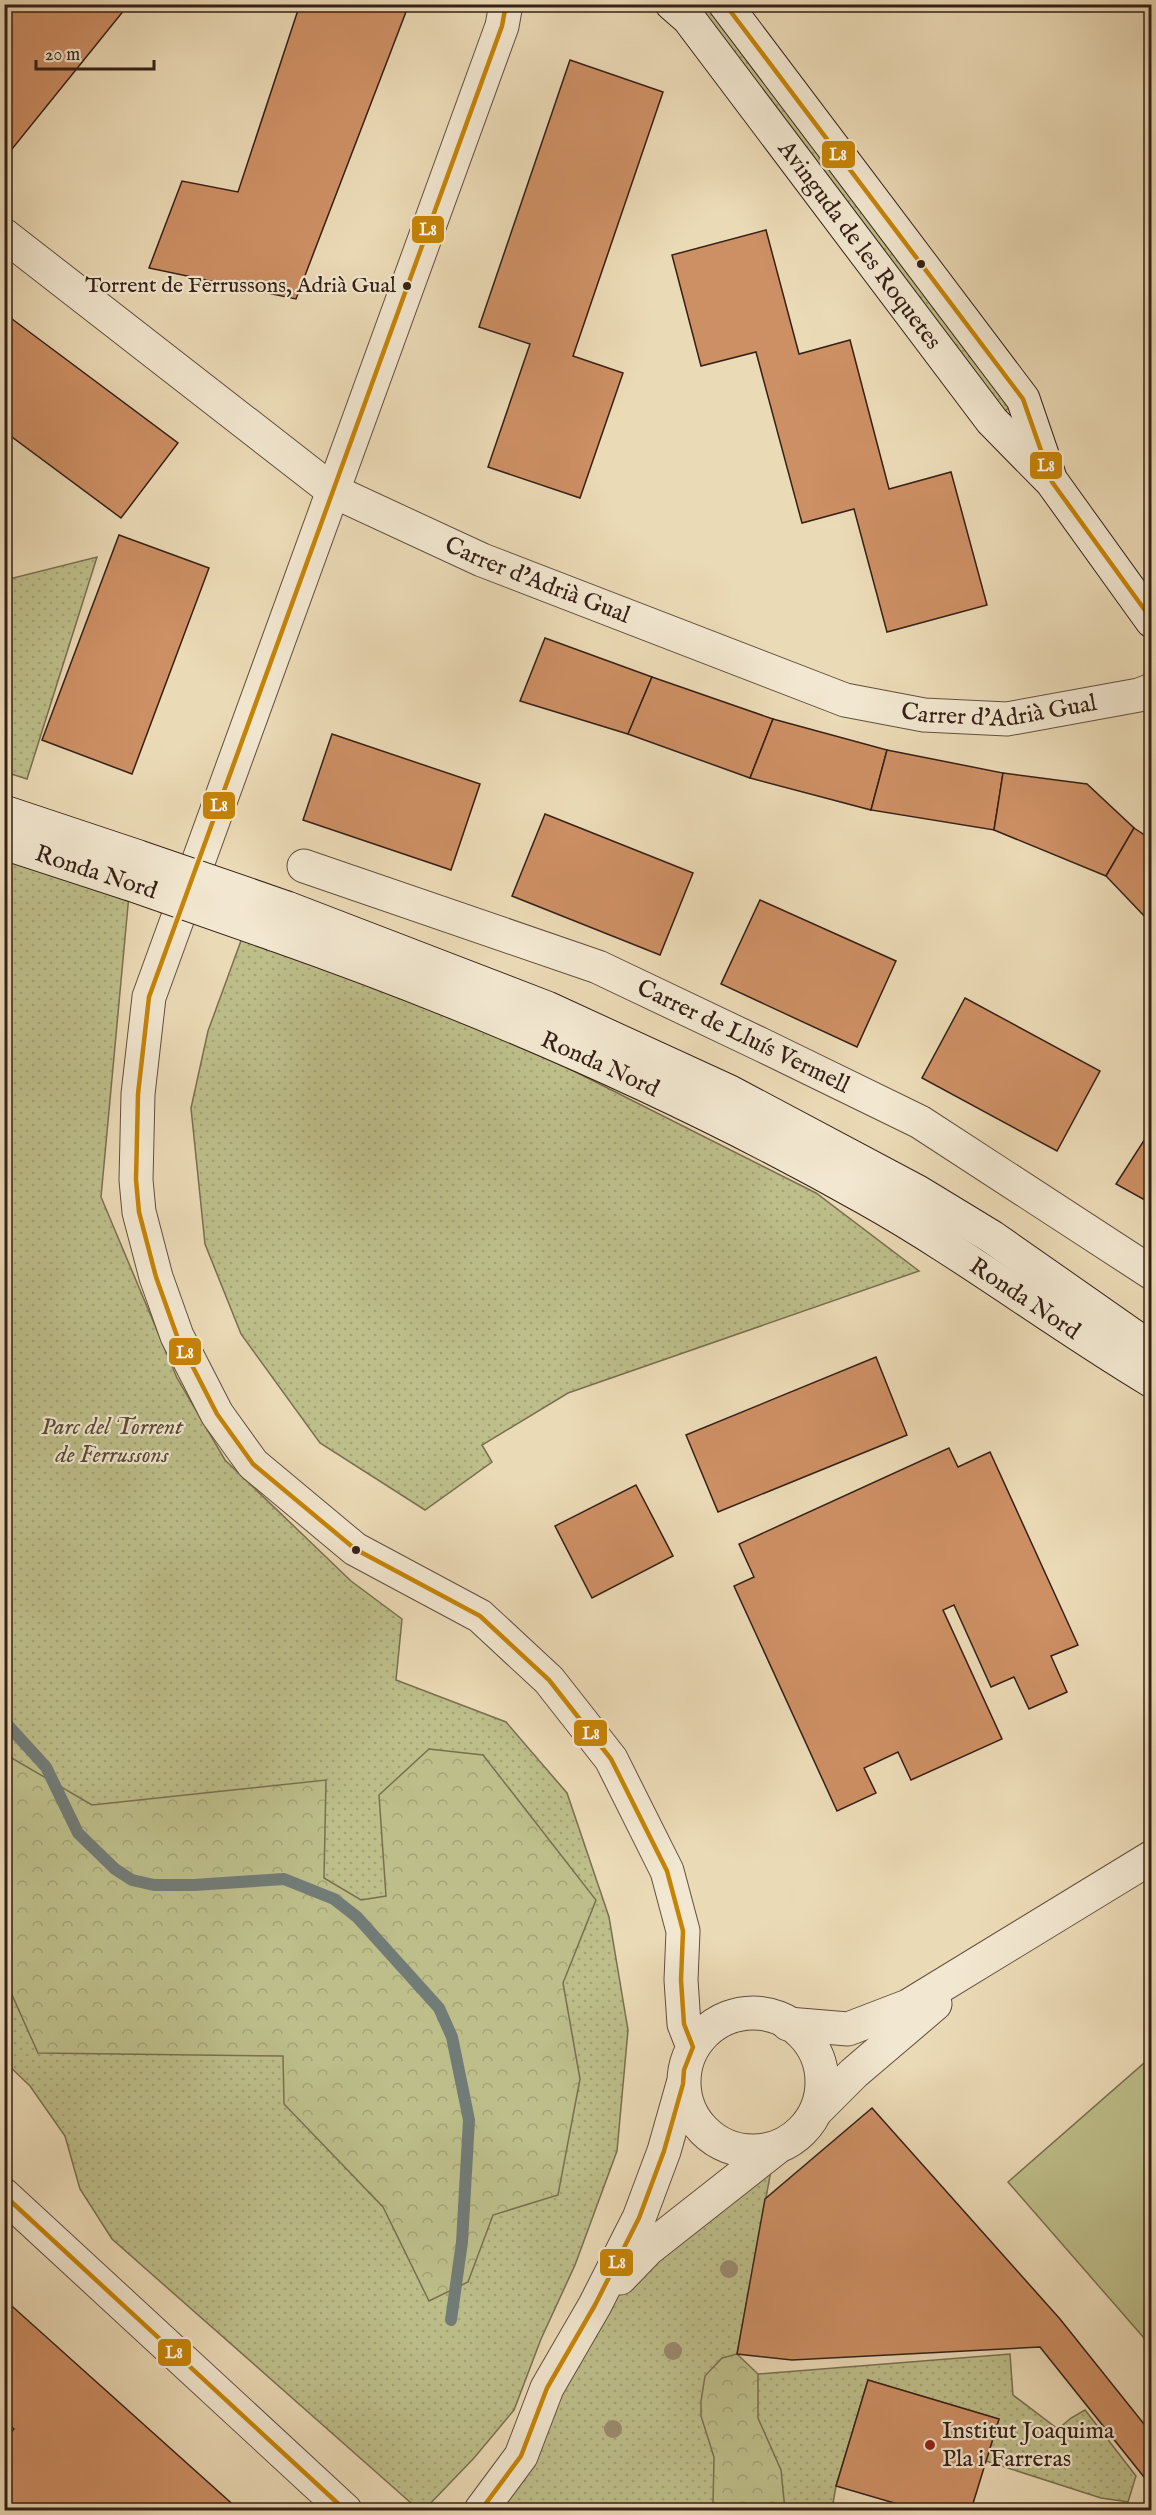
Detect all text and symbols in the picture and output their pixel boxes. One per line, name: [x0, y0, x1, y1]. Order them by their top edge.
scale bar: [36, 33, 154, 71]
text: 20 m: [45, 44, 80, 67]
street label: Avinguda de les Roquetes: [770, 134, 948, 356]
line badge: L8: [821, 140, 856, 169]
text: L8: [829, 146, 847, 166]
line badge: L8: [411, 215, 445, 244]
text: L8: [419, 221, 437, 241]
unlabelled marker: [915, 258, 927, 270]
place label: Torrent de Ferrussons, Adrià Gual: [85, 272, 396, 300]
marker: Torrent de Ferrussons, Adrià Gual: [401, 280, 413, 292]
line badge: L8: [1029, 451, 1063, 480]
text: L8: [1037, 457, 1055, 477]
street label: Carrer d'Adrià Gual: [440, 529, 635, 631]
street label: Carrer d'Adrià Gual: [898, 687, 1100, 734]
line badge: L8: [202, 791, 236, 820]
text: L8: [210, 797, 228, 817]
street label: Ronda Nord: [31, 839, 161, 907]
street label: Carrer de Lluís Vermell: [632, 972, 855, 1101]
street label: Ronda Nord: [536, 1024, 664, 1105]
street label: Ronda Nord: [963, 1251, 1086, 1347]
line badge: L8: [168, 1337, 202, 1366]
text: L8: [176, 1344, 194, 1364]
park label: Parc del Torrent de Ferrussons: [41, 1412, 184, 1471]
unlabelled marker: [350, 1544, 362, 1556]
line badge: L8: [573, 1719, 608, 1747]
text: L8: [582, 1725, 600, 1745]
line badge: L8: [599, 2248, 634, 2277]
text: L8: [608, 2254, 626, 2274]
line badge: L8: [157, 2338, 192, 2367]
text: L8: [165, 2344, 183, 2364]
place label: Institut Joaquima Pla i Farreras: [942, 2416, 1115, 2475]
marker: Institut Joaquima Pla i Farreras: [923, 2438, 937, 2452]

